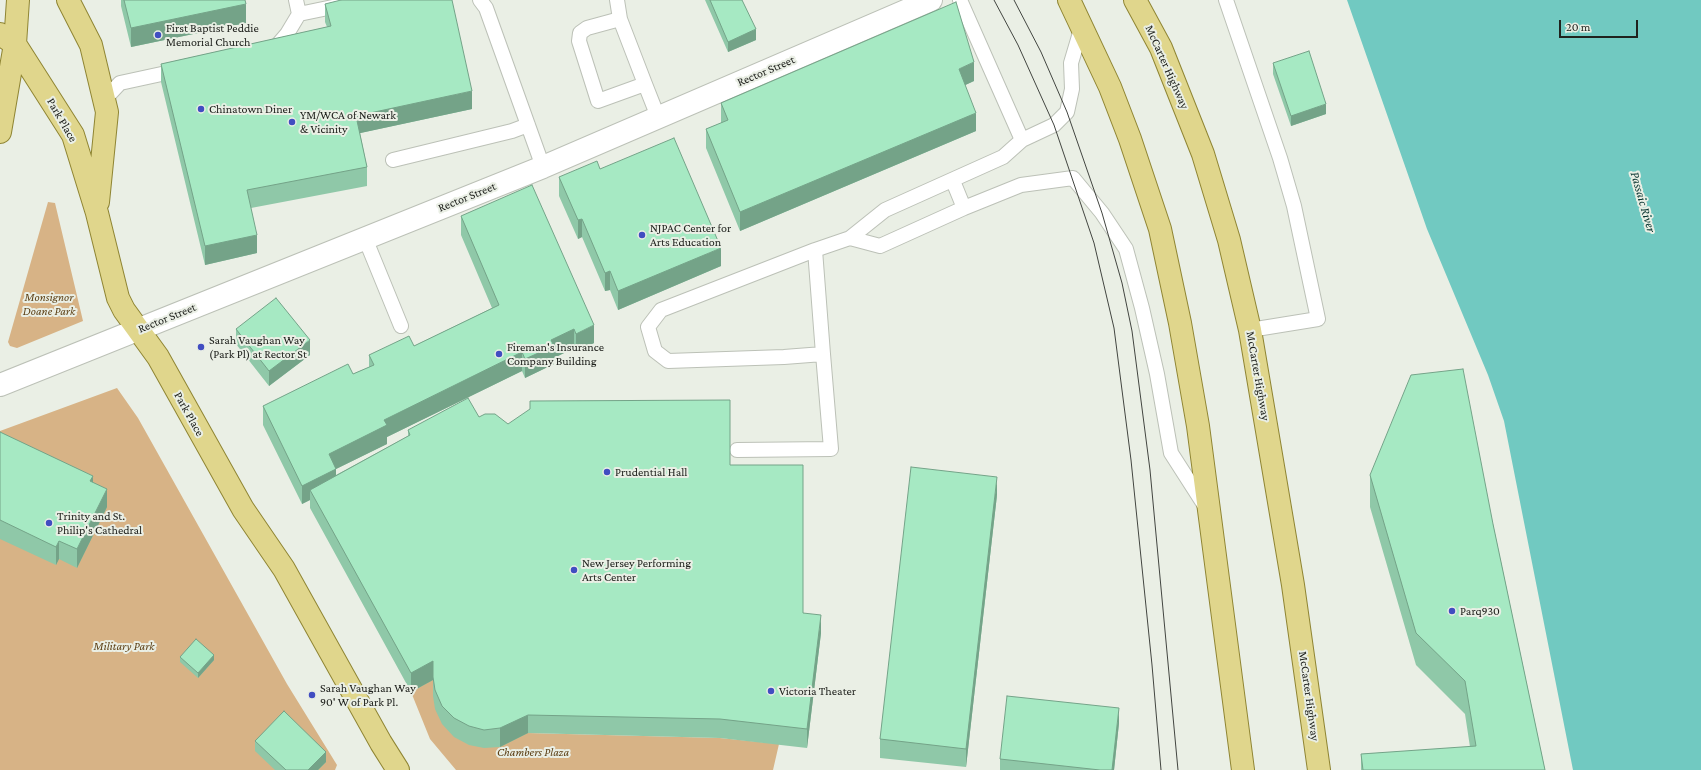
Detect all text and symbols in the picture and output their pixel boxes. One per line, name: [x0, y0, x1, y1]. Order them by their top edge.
scale bar: [1561, 12, 1640, 38]
text: 20 m: [1566, 20, 1590, 34]
place label: First Baptist Peddie Memorial Church: [166, 21, 259, 49]
street label: McCarter Highway: [1142, 23, 1192, 111]
marker: First Baptist Peddie Memorial Church: [153, 30, 163, 40]
street label: Rector Street: [735, 52, 797, 90]
street label: Park Place: [44, 95, 80, 145]
place label: Chinatown Diner: [209, 102, 292, 116]
marker: Chinatown Diner: [196, 104, 206, 114]
place label: YM/WCA of Newark & Vicinity: [300, 108, 396, 136]
marker: YM/WCA of Newark & Vicinity: [287, 117, 297, 127]
water label: Passaic River: [1627, 170, 1659, 234]
street label: Rector Street: [436, 179, 498, 215]
place label: NJPAC Center for Arts Education: [650, 221, 731, 249]
marker: NJPAC Center for Arts Education: [637, 230, 647, 240]
park label: Monsignor Doane Park: [23, 290, 75, 318]
street label: Rector Street: [136, 300, 198, 336]
street label: McCarter Highway: [1243, 330, 1273, 422]
place label: Sarah Vaughan Way (Park Pl) at Rector St: [209, 333, 307, 361]
place label: Fireman's Insurance Company Building: [507, 340, 604, 368]
marker: Sarah Vaughan Way (Park Pl) at Rector St: [196, 342, 206, 352]
marker: Fireman's Insurance Company Building: [494, 349, 504, 359]
street label: Park Place: [171, 389, 207, 439]
place label: Prudential Hall: [615, 465, 687, 479]
marker: Prudential Hall: [602, 467, 612, 477]
place label: Trinity and St. Philip's Cathedral: [57, 509, 142, 537]
marker: Trinity and St. Philip's Cathedral: [44, 518, 54, 528]
place label: New Jersey Performing Arts Center: [582, 556, 691, 584]
marker: New Jersey Performing Arts Center: [569, 565, 579, 575]
place label: Parq930: [1460, 604, 1500, 618]
marker: Parq930: [1447, 606, 1457, 616]
park label: Military Park: [93, 639, 155, 653]
street label: McCarter Highway: [1296, 650, 1322, 742]
place label: Sarah Vaughan Way 90' W of Park Pl.: [320, 681, 416, 709]
place label: Victoria Theater: [779, 684, 856, 698]
marker: Victoria Theater: [766, 686, 776, 696]
marker: Sarah Vaughan Way 90' W of Park Pl.: [307, 690, 317, 700]
park label: Chambers Plaza: [497, 745, 569, 759]

